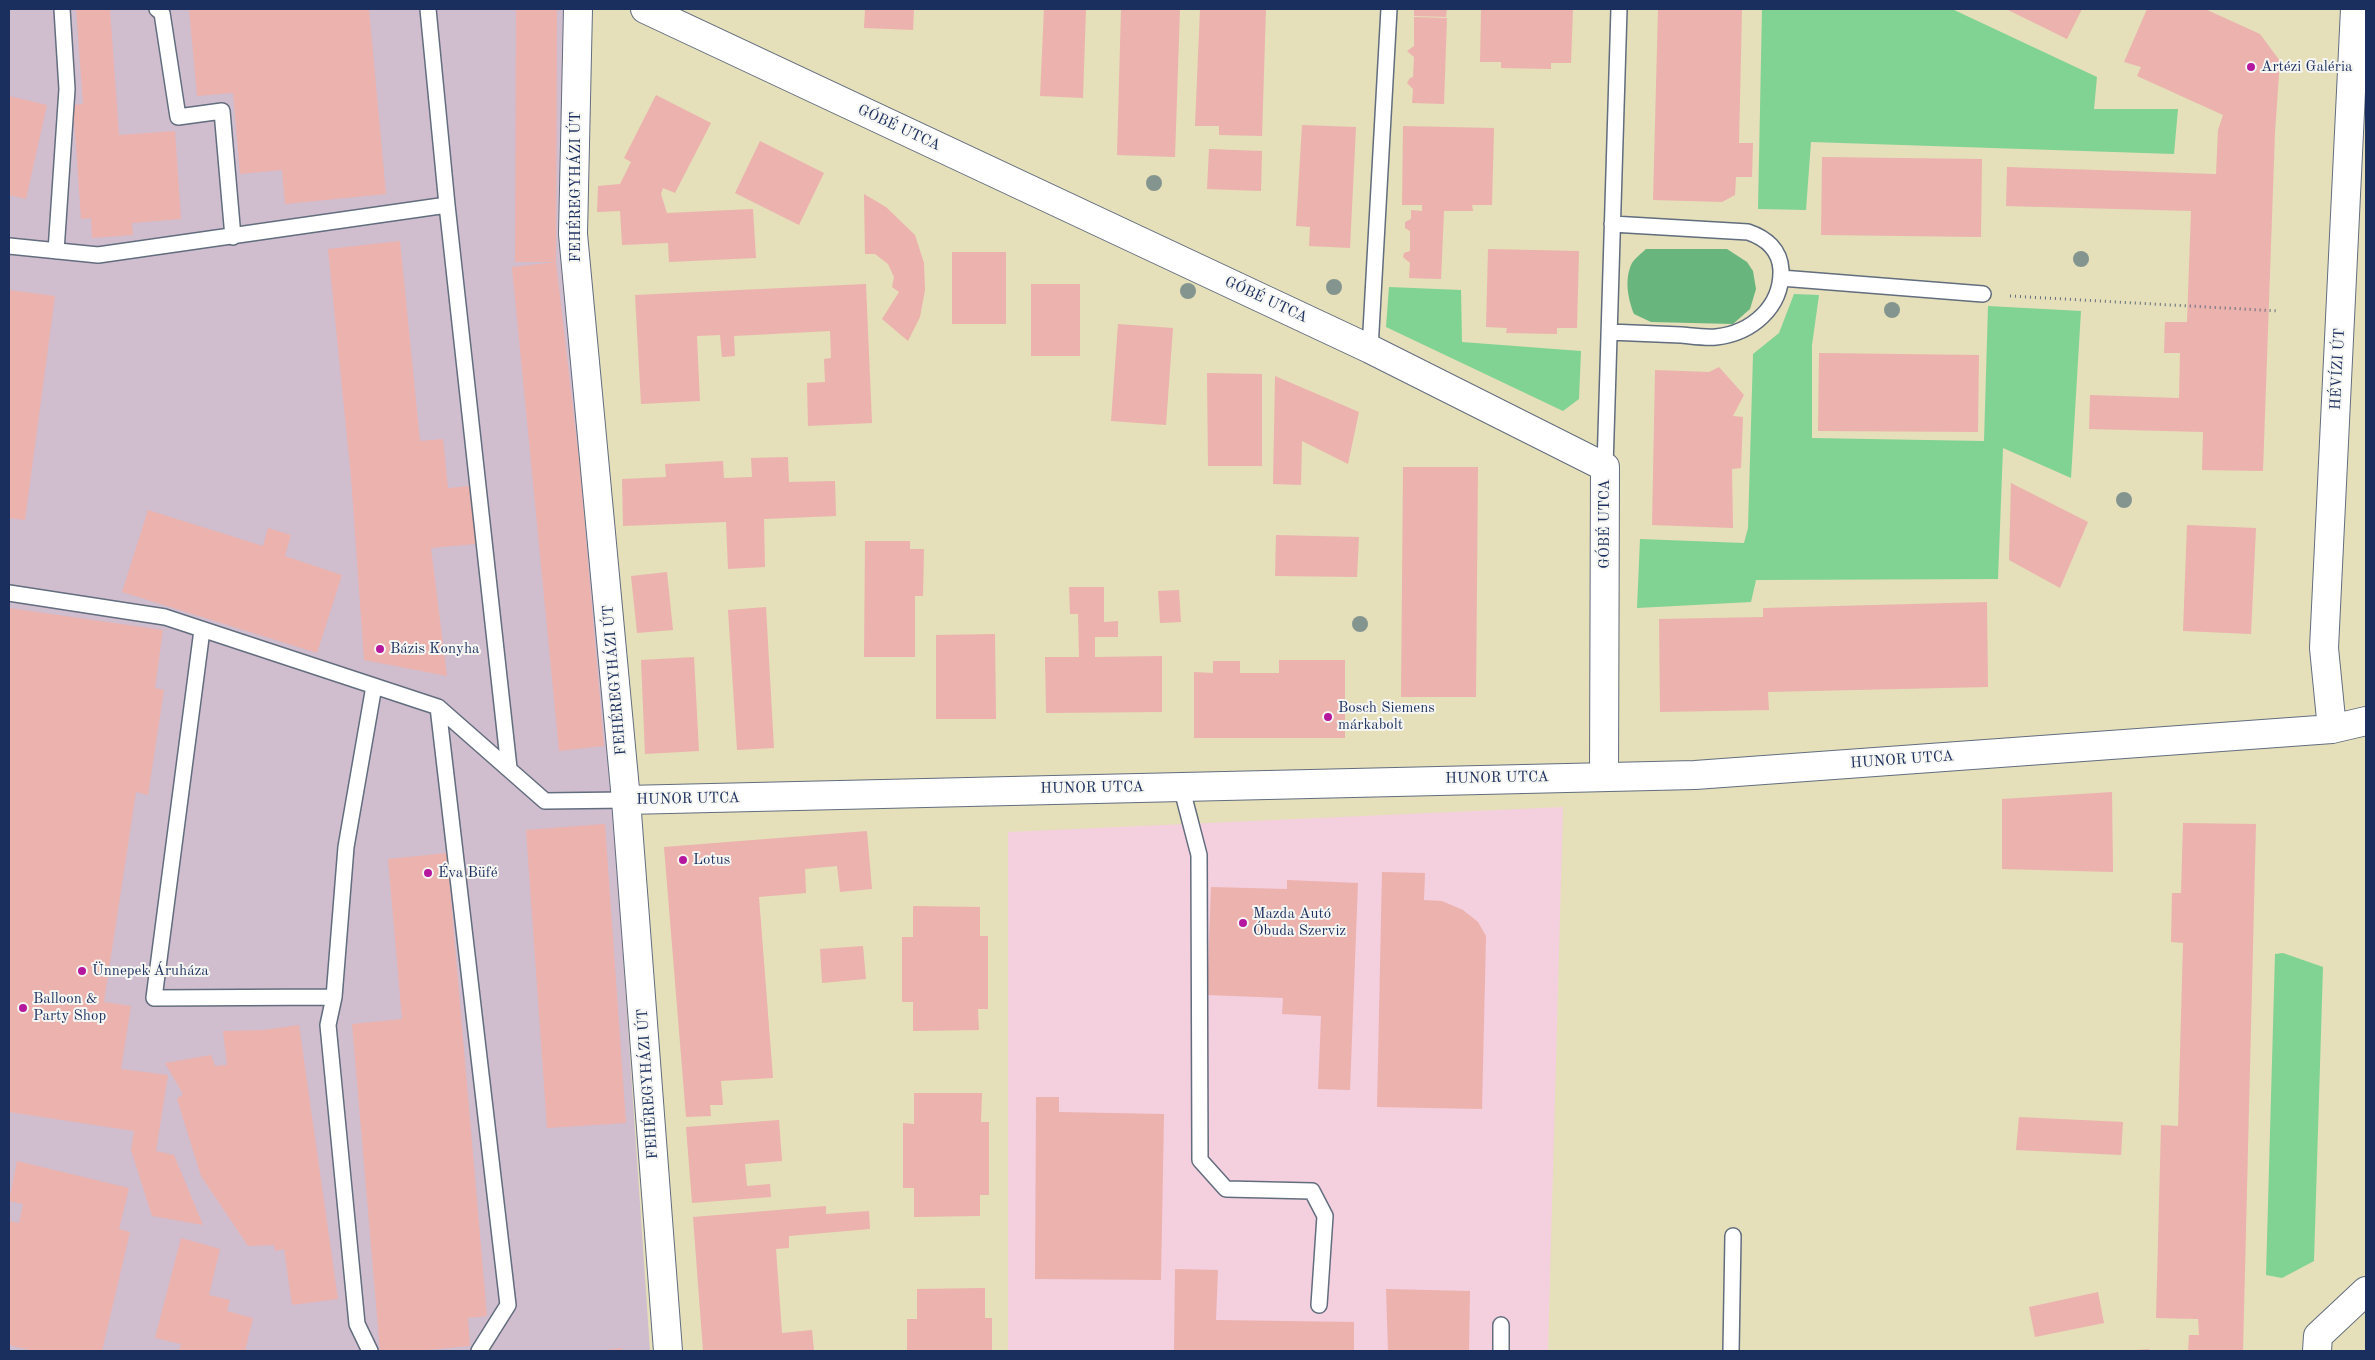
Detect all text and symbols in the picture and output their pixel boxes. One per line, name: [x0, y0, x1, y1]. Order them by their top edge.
place label: Artézi Galéria: [2261, 58, 2352, 76]
marker: Artézi Galéria: [2245, 61, 2257, 73]
street label: GÓBÉ UTCA: [855, 101, 943, 155]
street label: FEHÉREGYHÁZI ÚT: [567, 111, 585, 263]
street label: GÓBÉ UTCA: [1222, 273, 1310, 327]
street label: HÉVÍZI ÚT: [2327, 328, 2349, 410]
street label: GÓBÉ UTCA: [1596, 479, 1614, 569]
street label: FEHÉREGYHÁZI ÚT: [599, 604, 631, 756]
place label: Bázis Konyha: [390, 640, 480, 658]
marker: Bázis Konyha: [374, 643, 386, 655]
place label: Bosch Siemens márkabolt: [1338, 699, 1435, 734]
marker: Bosch Siemens márkabolt: [1322, 711, 1334, 723]
street label: HUNOR UTCA: [1850, 747, 1954, 773]
street label: HUNOR UTCA: [1445, 768, 1549, 788]
street label: HUNOR UTCA: [1040, 778, 1144, 798]
street label: HUNOR UTCA: [636, 789, 740, 809]
place label: Lotus: [693, 851, 730, 869]
marker: Lotus: [677, 854, 689, 866]
place label: Éva Büfé: [438, 864, 498, 882]
marker: Éva Büfé: [422, 867, 434, 879]
place label: Mazda Autó Óbuda Szerviz: [1253, 905, 1346, 940]
marker: Mazda Autó Óbuda Szerviz: [1237, 917, 1249, 929]
place label: Ünnepek Áruháza: [92, 962, 209, 980]
marker: Ünnepek Áruháza: [76, 965, 88, 977]
place label: Balloon & Party Shop: [33, 990, 106, 1025]
marker: Balloon & Party Shop: [17, 1002, 29, 1014]
street label: FEHÉREGYHÁZI ÚT: [634, 1008, 662, 1160]

